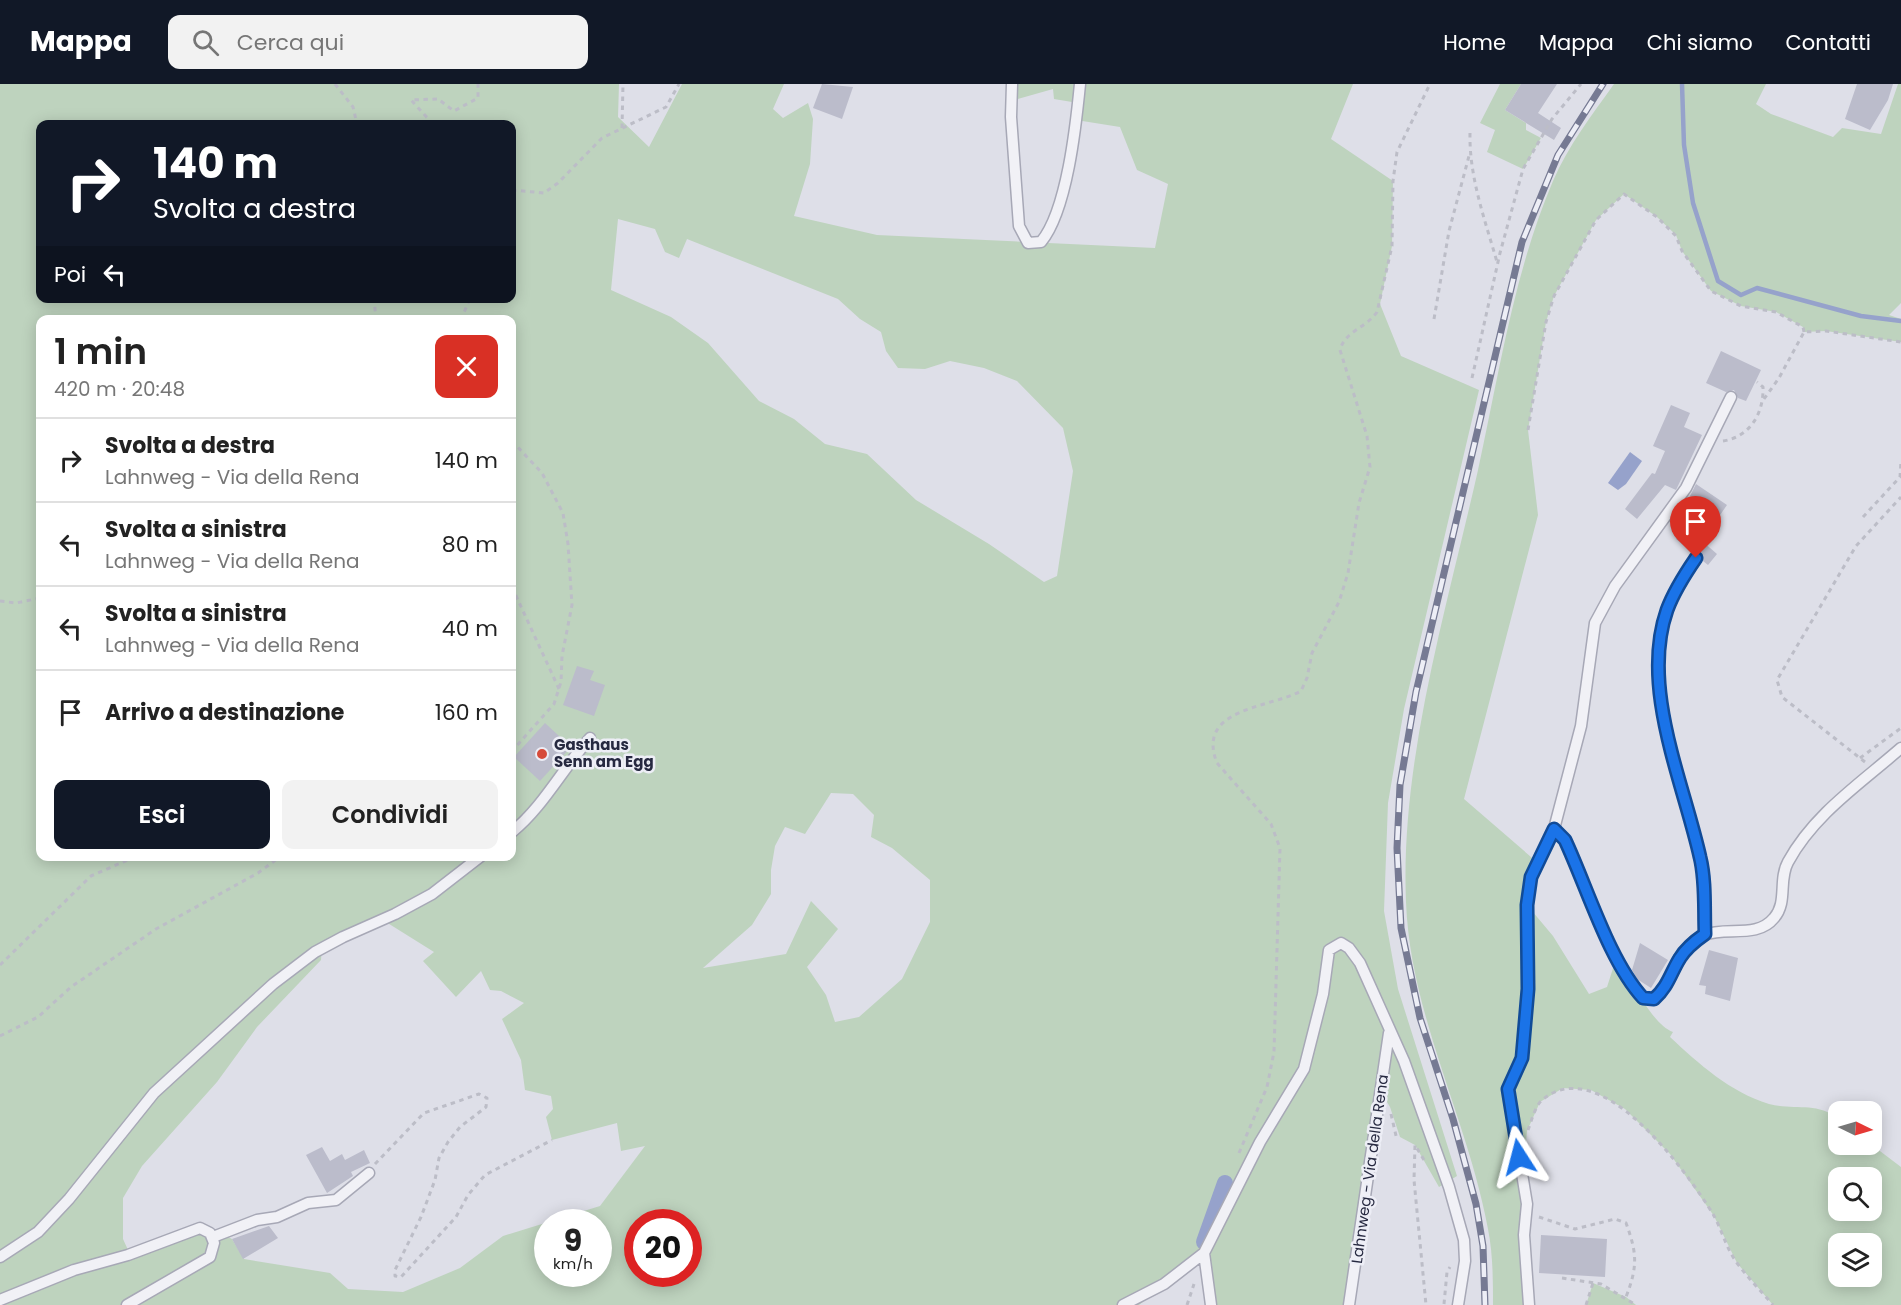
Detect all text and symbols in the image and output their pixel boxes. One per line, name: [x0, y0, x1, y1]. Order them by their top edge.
search box: [168, 15, 588, 69]
text: Mappa: [30, 22, 132, 61]
icon: search: [189, 26, 222, 59]
text: Cerca qui: [237, 27, 344, 58]
text: Home: [1443, 28, 1506, 57]
text: Mappa: [1539, 28, 1614, 57]
text: Chi siamo: [1647, 28, 1753, 57]
text: Contatti: [1786, 28, 1871, 57]
text: 140 m: [153, 134, 278, 193]
icon: right: [54, 144, 132, 222]
text: Svolta a destra: [153, 190, 356, 227]
icon: left: [98, 258, 131, 291]
text: Poi: [54, 259, 86, 290]
text: 1 min: [54, 326, 147, 377]
button: close: [435, 335, 498, 398]
text: 420 m · 20:48: [54, 375, 185, 403]
text: Svolta a destra: [105, 430, 275, 461]
icon: right: [54, 444, 87, 477]
text: 140 m: [435, 445, 498, 476]
text: Lahnweg - Via della Rena: [105, 463, 360, 491]
pin: [1670, 496, 1721, 558]
icon: arrive: [1679, 505, 1712, 538]
text: Svolta a sinistra: [105, 514, 287, 545]
icon: left: [54, 528, 87, 561]
text: 80 m: [442, 529, 498, 560]
text: Lahnweg - Via della Rena: [105, 547, 360, 575]
text: Svolta a sinistra: [105, 598, 287, 629]
icon: left: [54, 612, 87, 645]
text: 40 m: [442, 613, 498, 644]
text: Lahnweg - Via della Rena: [105, 631, 360, 659]
icon: arrive: [54, 696, 87, 729]
text: Arrivo a destinazione: [105, 697, 344, 728]
text: 160 m: [435, 697, 498, 728]
place label: Gasthaus Senn am Egg: [554, 734, 654, 772]
marker: Gasthaus Senn am Egg: [535, 747, 549, 761]
button: Esci: [54, 780, 270, 849]
button: Condividi: [282, 780, 498, 849]
street label: Lahnweg - Via della Rena: [1346, 1073, 1393, 1265]
north arrow: [1828, 1101, 1882, 1155]
map controls: [1828, 1101, 1882, 1287]
position arrow: [1487, 1125, 1551, 1189]
button: search: [1828, 1167, 1882, 1221]
speed limit sign: 20: [624, 1209, 702, 1287]
text: 9: [564, 1219, 582, 1262]
button: layers: [1828, 1233, 1882, 1287]
text: km/h: [553, 1253, 593, 1274]

